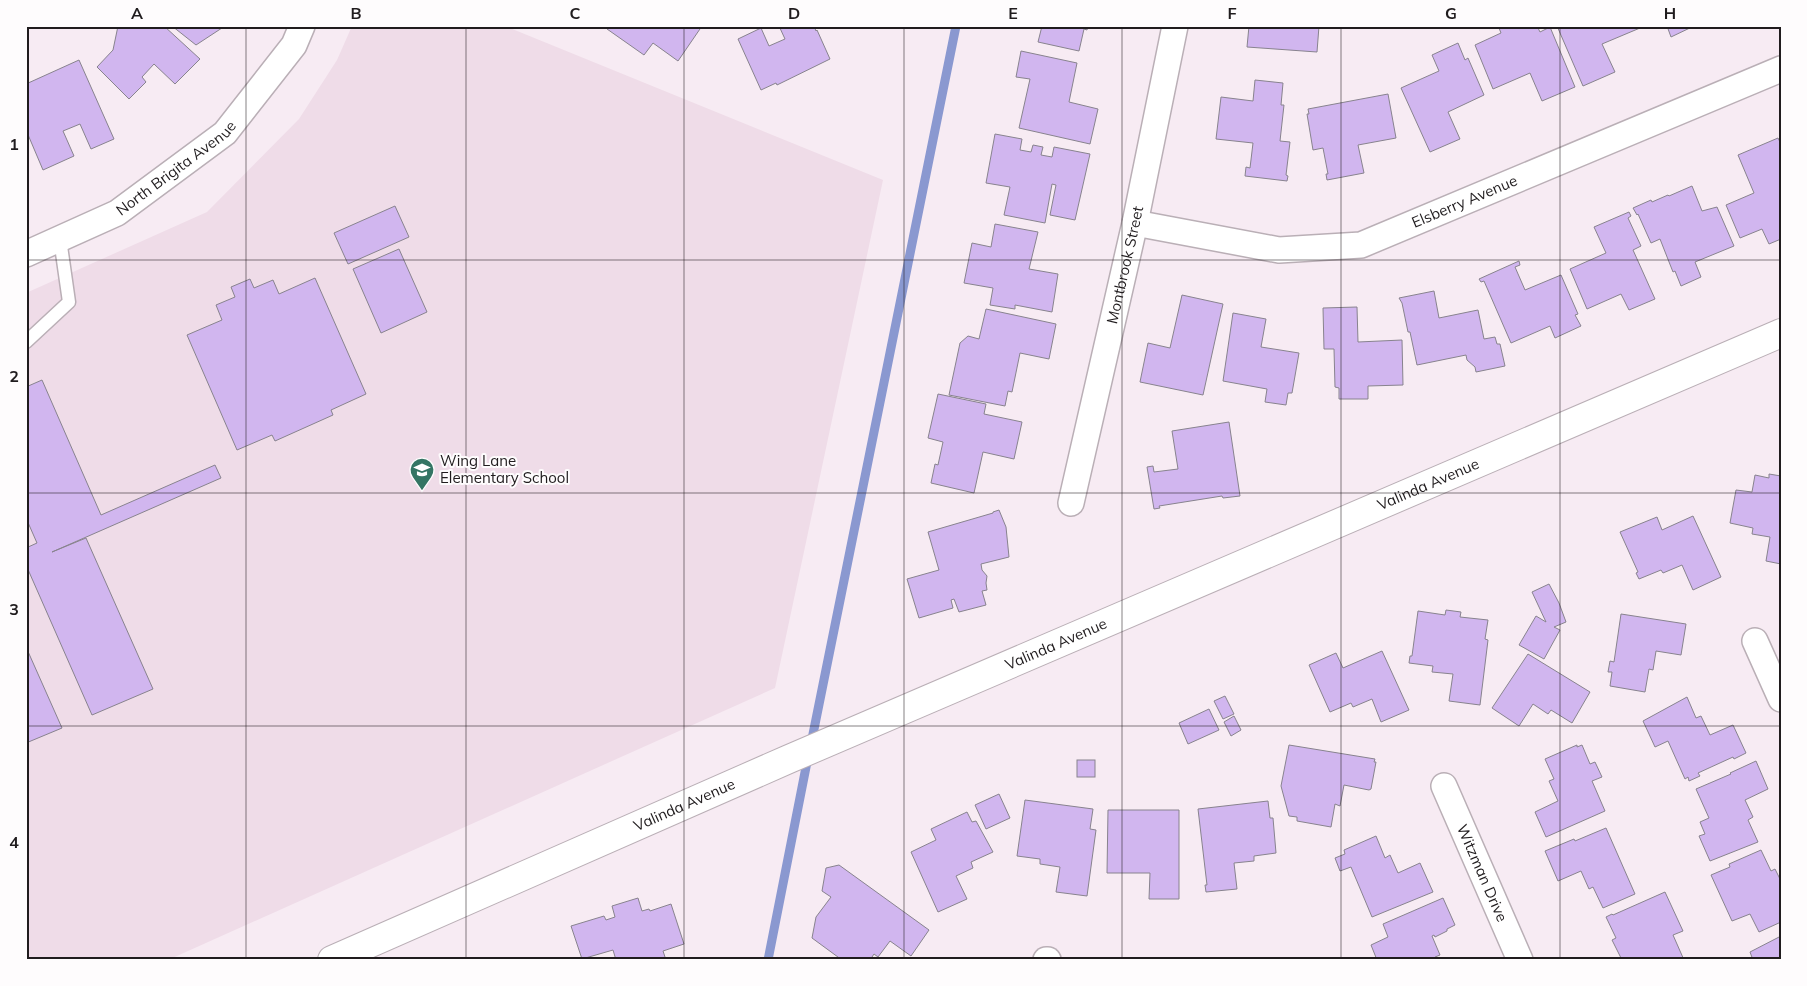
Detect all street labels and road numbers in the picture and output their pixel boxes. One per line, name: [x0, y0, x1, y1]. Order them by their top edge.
street label: North Brigita Avenue: [112, 117, 240, 220]
street label: Elsberry Avenue: [1409, 171, 1520, 232]
street label: Montbrook Street: [1102, 204, 1147, 326]
street label: Valinda Avenue: [1374, 454, 1482, 514]
street label: Valinda Avenue: [1002, 614, 1110, 674]
street label: Valinda Avenue: [631, 774, 738, 835]
street label: Witzman Drive: [1453, 821, 1512, 925]

